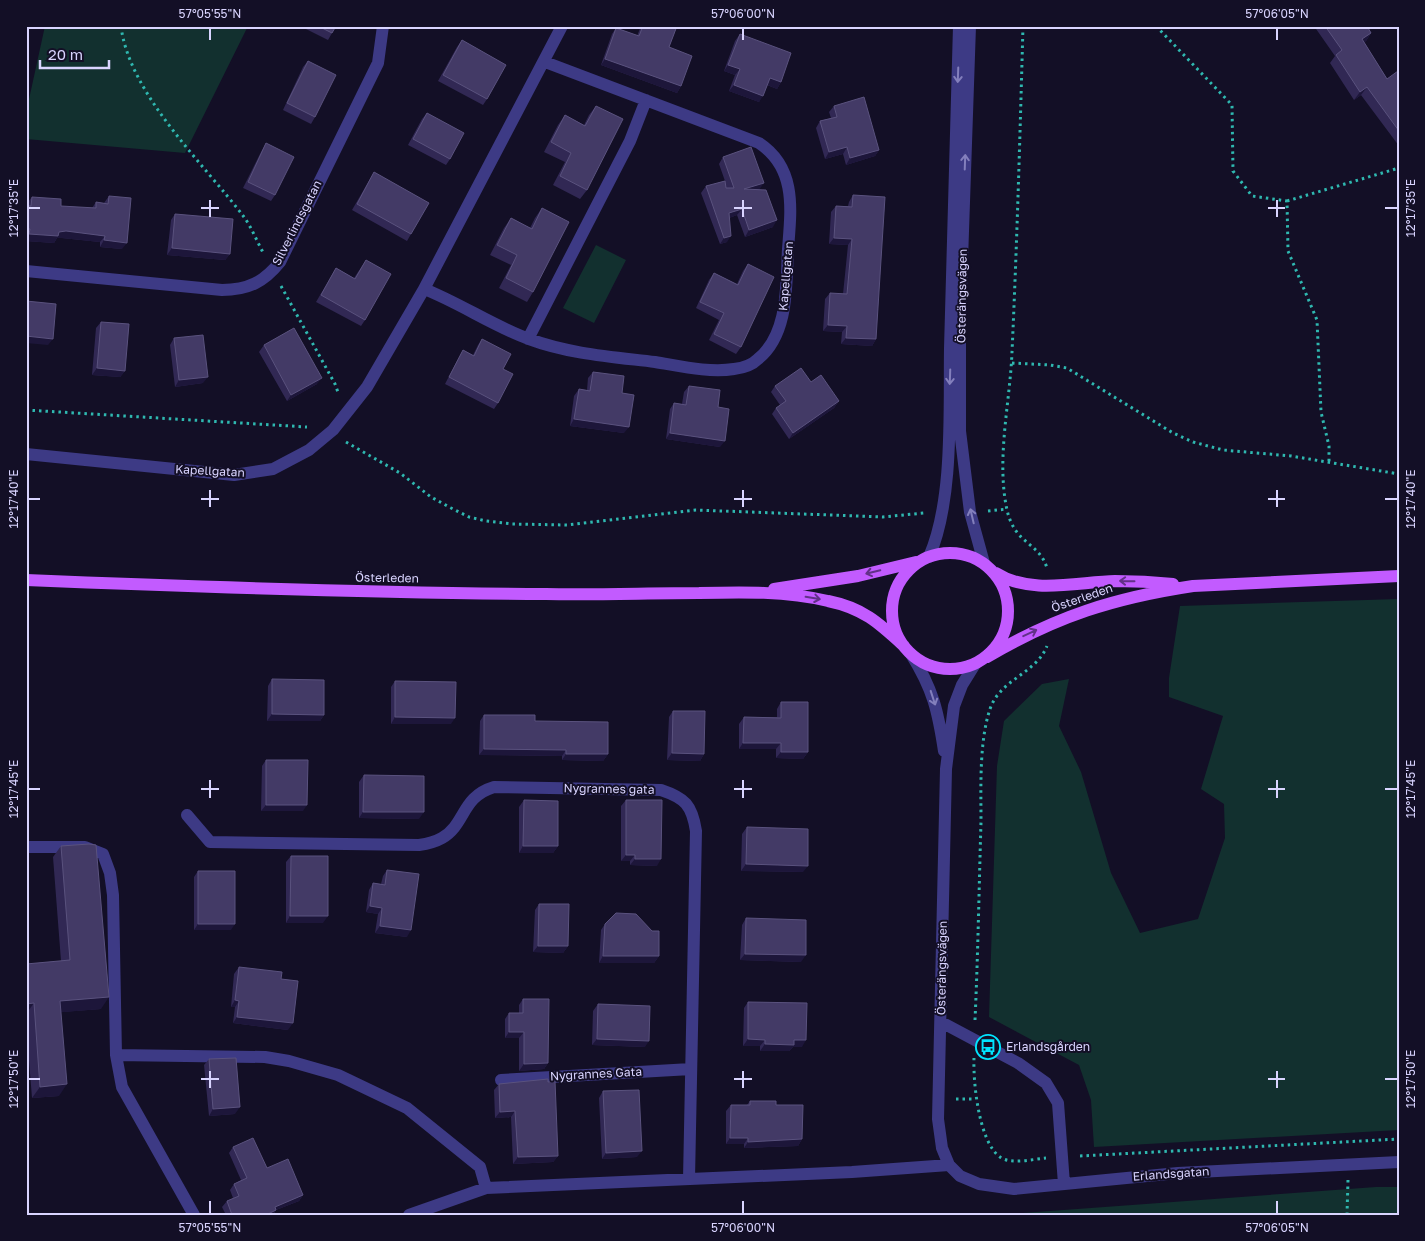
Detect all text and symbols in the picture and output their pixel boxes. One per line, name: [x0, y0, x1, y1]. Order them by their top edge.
text: 57°05'55"N: [179, 6, 241, 21]
text: 57°06'00"N: [711, 6, 775, 21]
text: 57°06'05"N: [1245, 6, 1309, 21]
scale bar: [40, 38, 109, 70]
text: 20 m: [48, 45, 83, 63]
one-way arrow: [953, 67, 962, 83]
one-way arrow: [961, 154, 970, 170]
street label: Silverlindsgatan: [269, 178, 325, 268]
text: 12°17'35"E: [6, 179, 21, 237]
text: 12°17'35"E: [1403, 179, 1418, 237]
street label: Kapellgatan: [775, 241, 796, 311]
street label: Österängsvägen: [953, 249, 970, 343]
one-way arrow: [945, 369, 954, 385]
street label: Kapellgatan: [175, 461, 245, 480]
text: 12°17'40"E: [6, 469, 21, 529]
text: 12°17'40"E: [1403, 469, 1418, 529]
one-way arrow: [966, 508, 976, 524]
one-way arrow: [866, 568, 882, 578]
street label: Österleden: [355, 569, 419, 586]
one-way arrow: [1119, 577, 1135, 586]
street label: Österleden: [1049, 580, 1115, 615]
one-way arrow: [804, 593, 820, 603]
one-way arrow: [1022, 628, 1037, 638]
one-way arrow: [929, 689, 939, 705]
text: 12°17'45"E: [6, 760, 21, 818]
text: 12°17'45"E: [1403, 760, 1418, 818]
street label: Nygrannes gata: [563, 780, 655, 797]
street label: Österängsvägen: [933, 921, 950, 1015]
bus stop icon: Erlandsgården: [975, 1034, 1001, 1060]
place label: Erlandsgården: [1006, 1039, 1090, 1054]
text: 12°17'50"E: [6, 1050, 21, 1108]
text: 12°17'50"E: [1403, 1050, 1418, 1108]
street label: Nygrannes Gata: [550, 1064, 642, 1083]
street label: Erlandsgatan: [1132, 1163, 1210, 1184]
text: 57°05'55"N: [179, 1220, 241, 1235]
text: 57°06'00"N: [711, 1220, 775, 1235]
text: 57°06'05"N: [1245, 1220, 1309, 1235]

